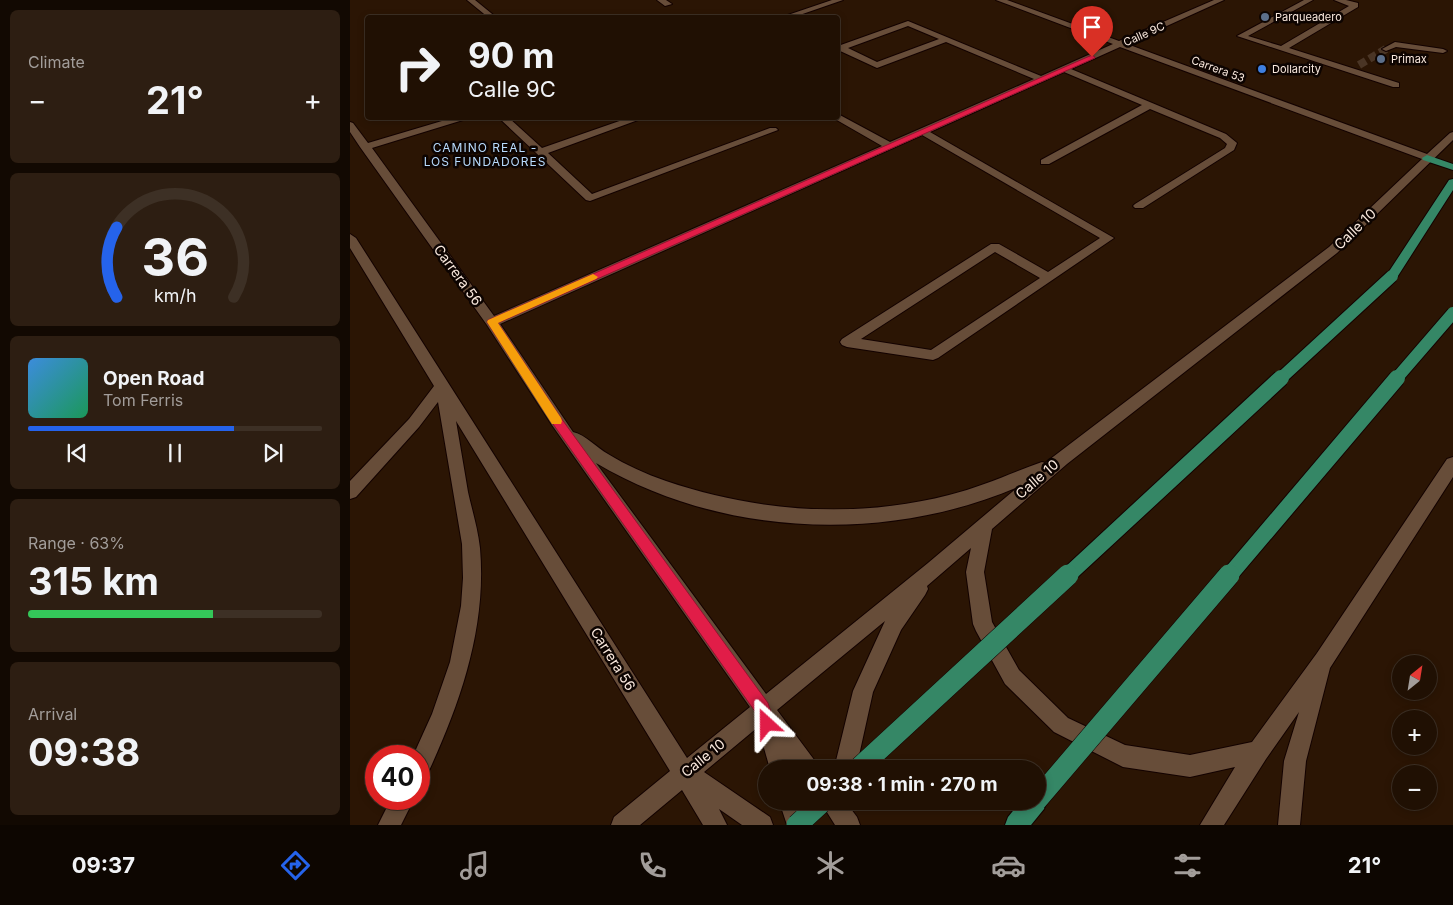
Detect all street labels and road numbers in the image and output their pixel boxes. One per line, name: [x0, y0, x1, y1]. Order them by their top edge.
street label: Calle 9C: [1121, 19, 1167, 49]
street label: Carrera 53: [1189, 53, 1247, 85]
street label: Calle 10: [1330, 205, 1379, 253]
street label: Carrera 56: [431, 241, 486, 308]
street label: Calle 10: [1012, 455, 1062, 502]
street label: Carrera 56: [587, 624, 639, 693]
street label: Calle 10: [677, 735, 728, 780]

